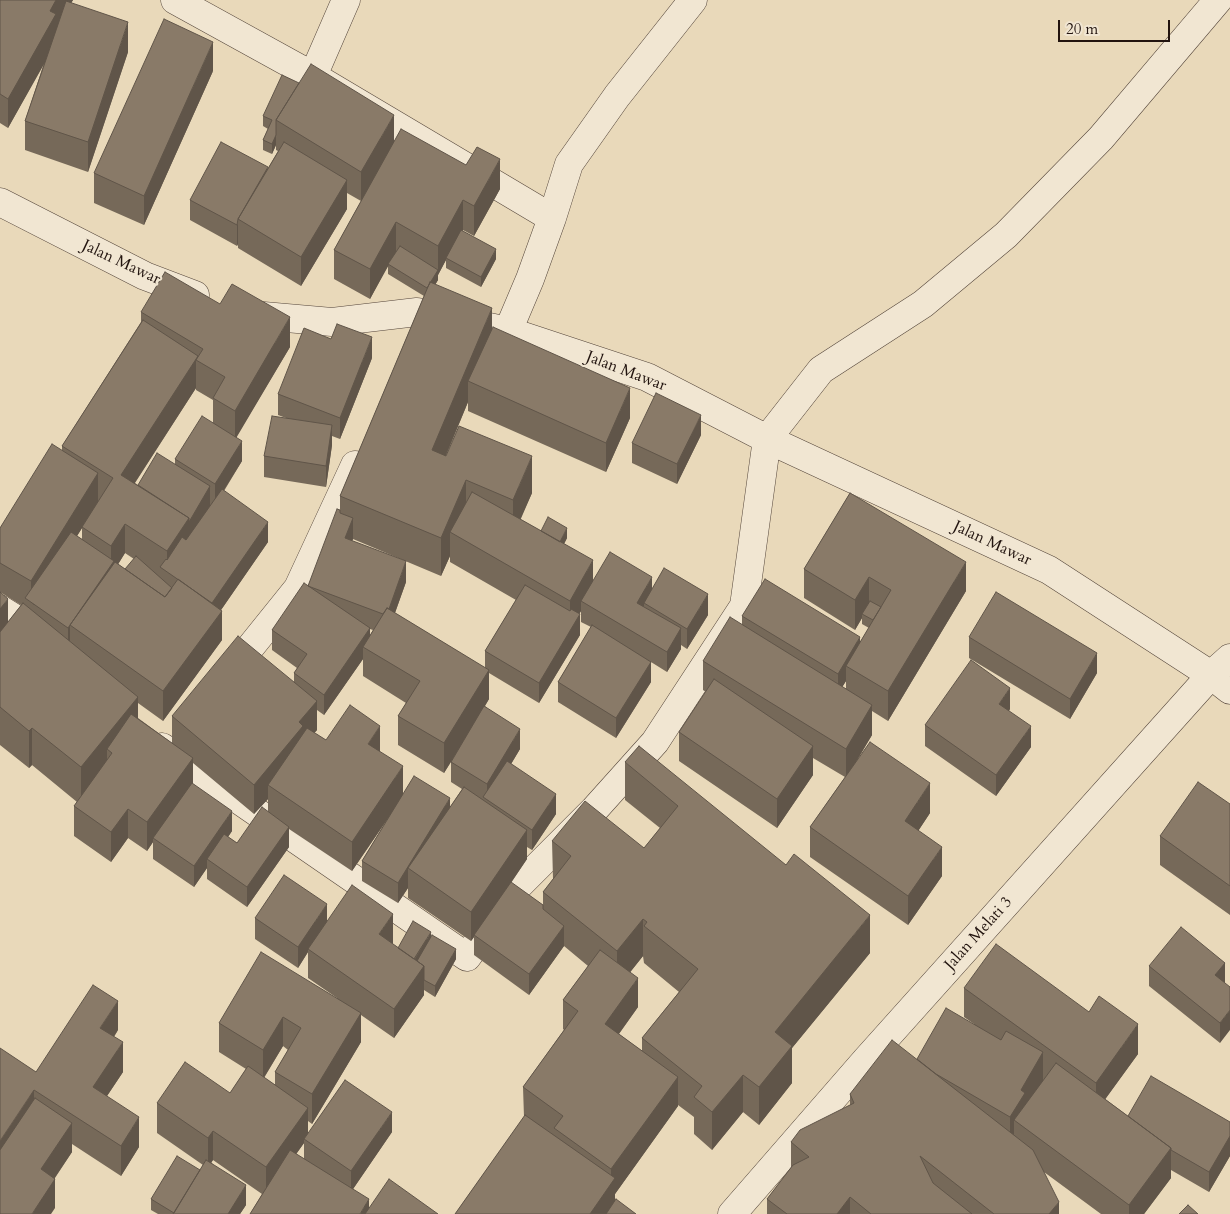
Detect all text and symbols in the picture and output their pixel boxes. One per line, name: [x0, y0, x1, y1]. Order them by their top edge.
scale bar: [1060, 10, 1172, 42]
text: 20 m: [1066, 19, 1098, 39]
street label: Jalan Mawar: [79, 236, 163, 290]
street label: Jalan Mawar: [583, 348, 669, 396]
street label: Jalan Mawar: [950, 517, 1034, 571]
street label: Jalan Melati 3: [941, 893, 1017, 975]

